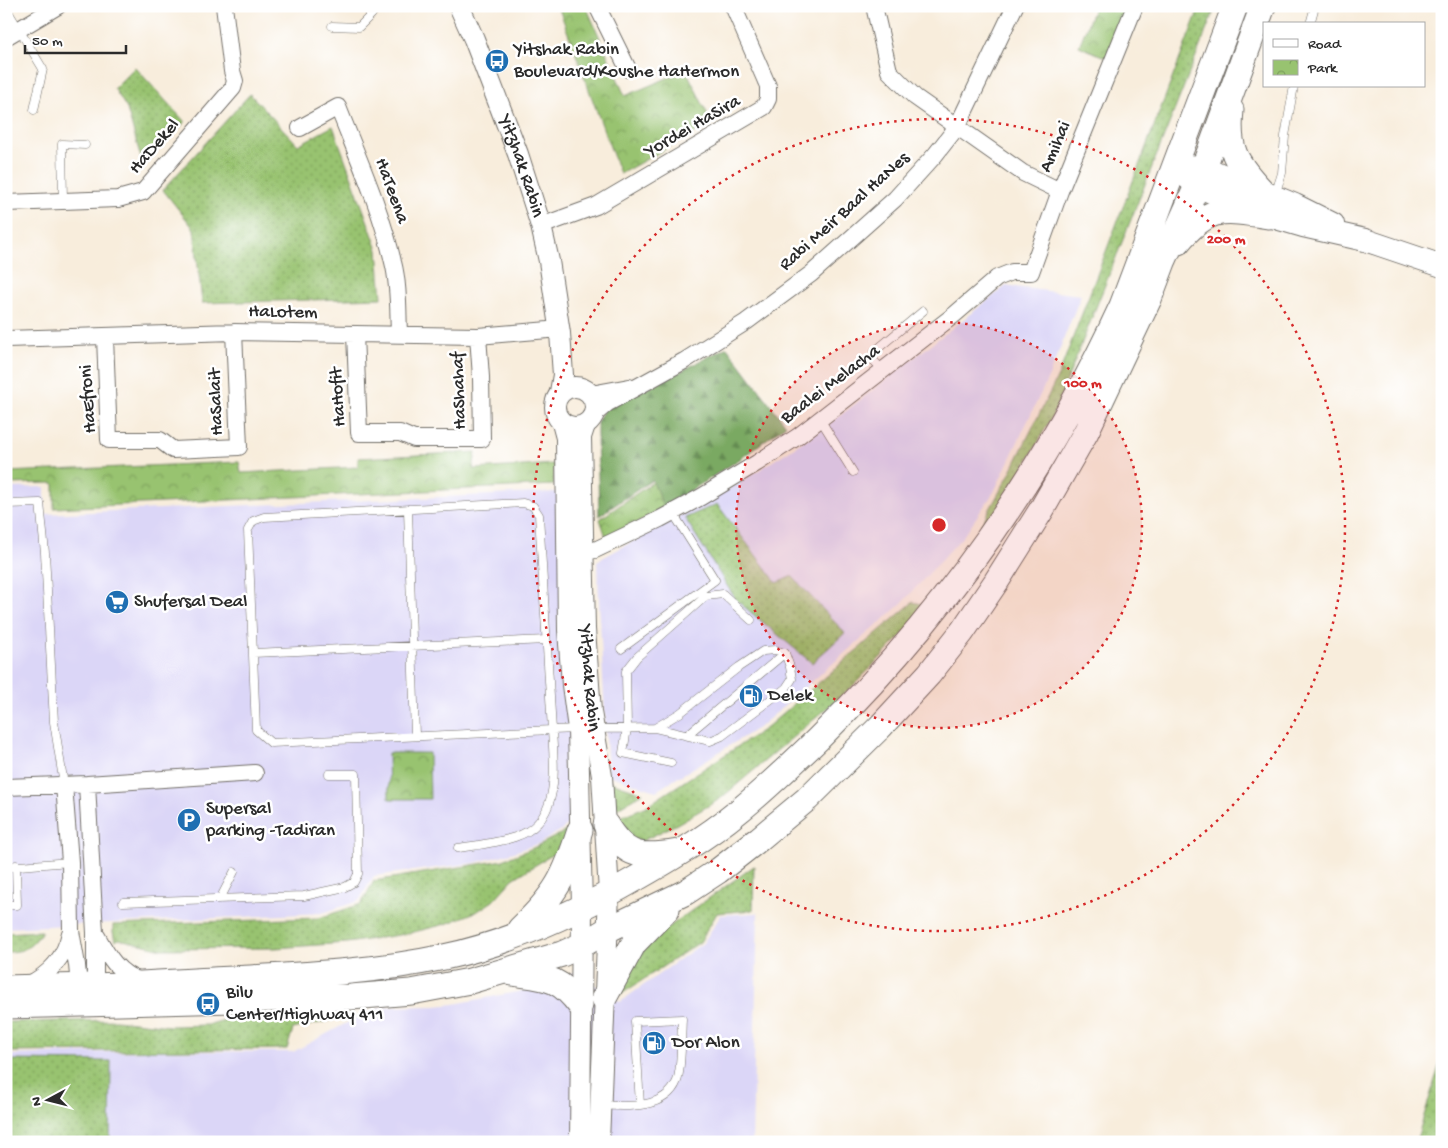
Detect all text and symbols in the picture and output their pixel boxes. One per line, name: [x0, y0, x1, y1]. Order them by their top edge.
scale bar: [25, 22, 126, 54]
legend: [1263, 22, 1426, 88]
text: 50 m: [32, 33, 63, 51]
text: Road: [1308, 36, 1342, 54]
place label: Yitshak Rabin Boulevard/Kovshe HaHermon: [512, 39, 739, 84]
bus stop icon: Yitshak Rabin Boulevard/Kovshe HaHermon: [484, 48, 510, 74]
text: Park: [1307, 60, 1338, 78]
street label: Yordei HaSira: [639, 90, 746, 165]
street label: Yitzhak Rabin: [492, 110, 549, 220]
street label: HaDekel: [125, 115, 185, 179]
street label: Amihai: [1035, 118, 1077, 176]
street label: Rabi Meir Baal HaNes: [775, 147, 916, 277]
street label: HaTeena: [369, 155, 414, 228]
text: 200 m: [1207, 231, 1246, 249]
street label: HaLotem: [248, 301, 318, 325]
street label: Baalei Melacha: [776, 339, 886, 430]
street label: HaShahaf: [447, 350, 473, 430]
street label: HaEfroni: [75, 364, 103, 434]
street label: HaHofit: [325, 364, 353, 428]
street label: HaSalait: [204, 366, 230, 436]
text: 100 m: [1063, 375, 1102, 393]
centre of rings: [930, 516, 948, 534]
supermarket icon: Shufersal Deal: [104, 589, 130, 615]
place label: Shufersal Deal: [134, 591, 247, 614]
street label: Yitzhak Rabin: [573, 622, 606, 733]
fuel station icon: Delek: [738, 683, 764, 709]
place label: Delek: [766, 685, 814, 708]
place label: Supersal parking -Tadiran: [205, 798, 335, 843]
parking icon: Supersal parking -Tadiran: [176, 807, 202, 833]
place label: Bilu Center/Highway 411: [225, 982, 383, 1027]
bus stop icon: Bilu Center/Highway 411: [195, 991, 221, 1017]
fuel station icon: Dor Alon: [641, 1030, 667, 1056]
place label: Dor Alon: [670, 1032, 740, 1055]
north arrow: [22, 1076, 72, 1126]
text: N: [29, 1096, 47, 1107]

